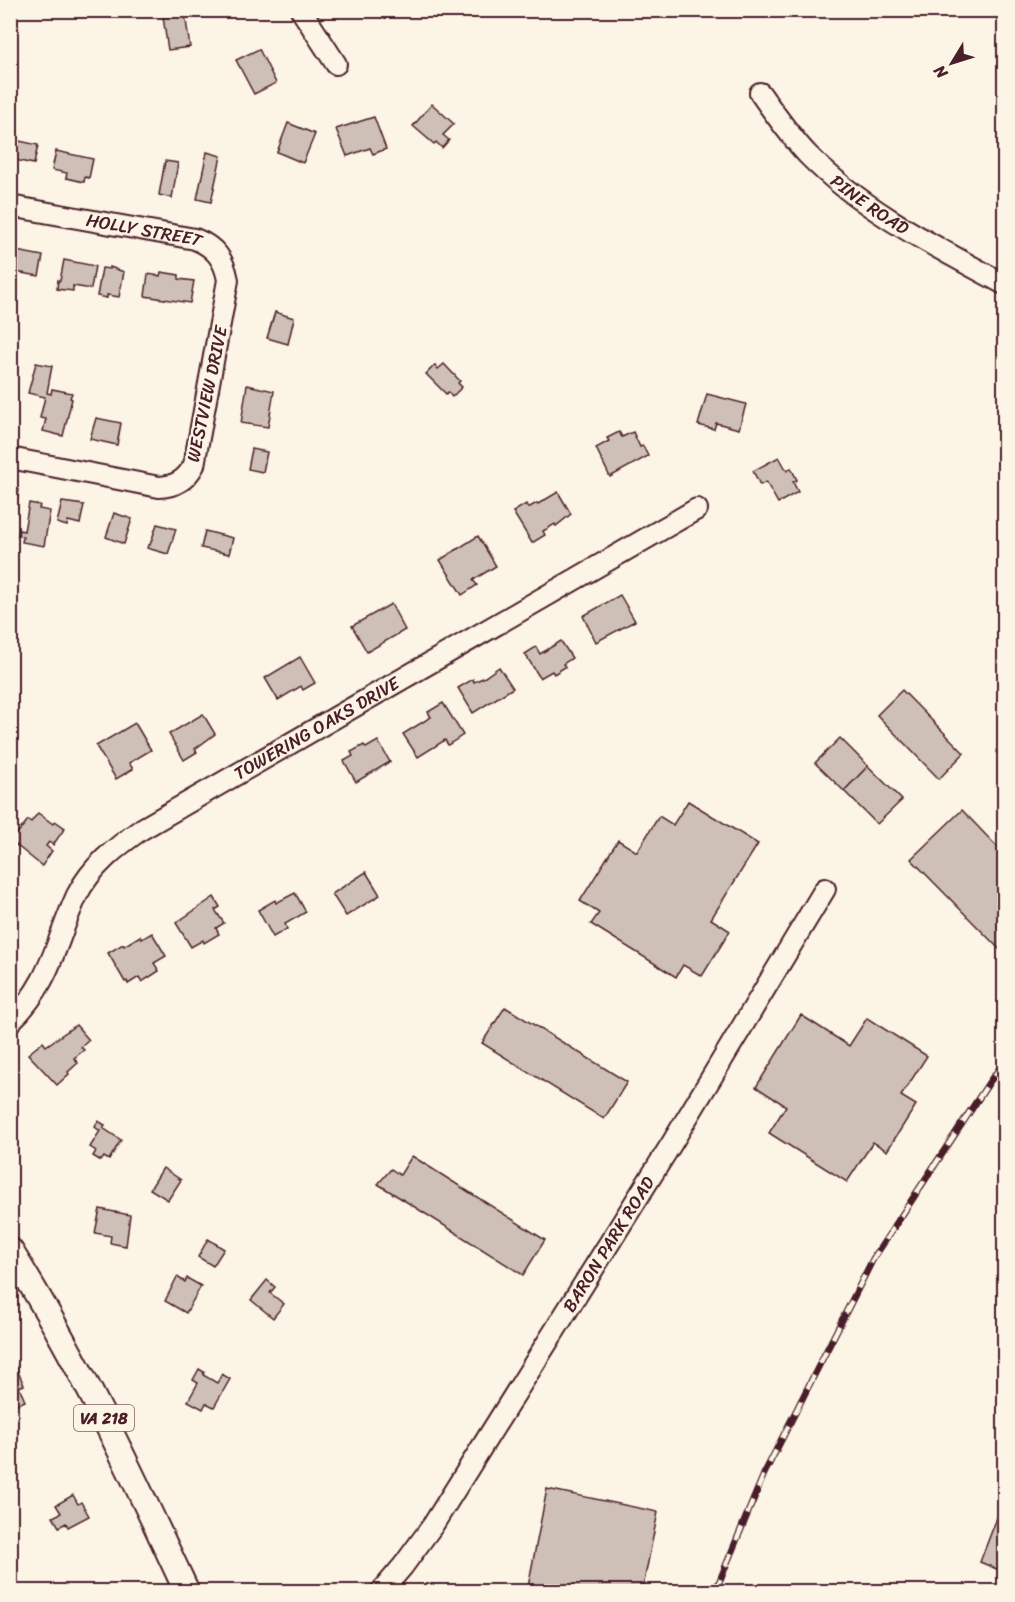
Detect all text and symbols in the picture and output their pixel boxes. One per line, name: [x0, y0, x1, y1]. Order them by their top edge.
north arrow: [922, 33, 982, 93]
text: N: [925, 58, 956, 86]
street label: PINE ROAD: [823, 166, 916, 244]
street label: HOLLY STREET: [84, 204, 208, 257]
street label: WESTVIEW DRIVE: [177, 322, 237, 465]
street label: TOWERING OAKS DRIVE: [227, 667, 406, 789]
street label: BARON PARK ROAD: [554, 1170, 664, 1319]
road number: VA 218: [74, 1405, 134, 1431]

